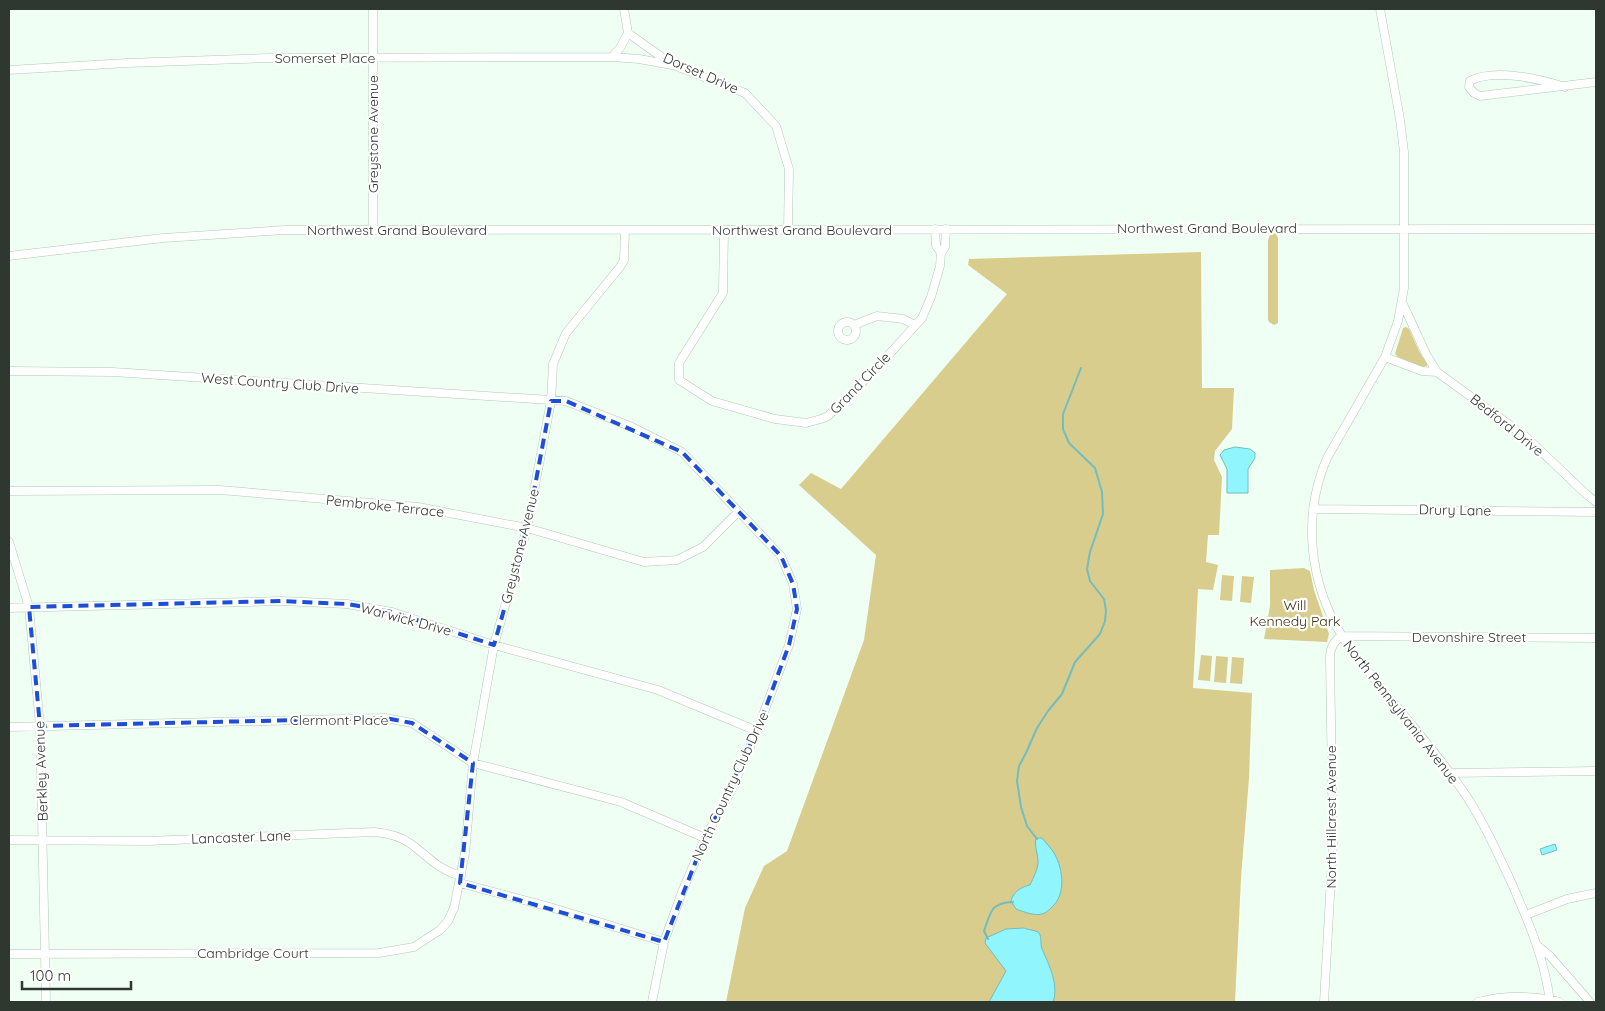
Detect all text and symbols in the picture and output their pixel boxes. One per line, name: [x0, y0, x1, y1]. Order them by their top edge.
street label: Dorset Drive: [660, 48, 742, 98]
street label: Somerset Place: [275, 49, 375, 67]
street label: Greystone Avenue: [364, 75, 382, 193]
street label: Northwest Grand Boulevard: [1117, 219, 1297, 237]
street label: Northwest Grand Boulevard: [307, 221, 487, 239]
street label: Northwest Grand Boulevard: [712, 221, 892, 239]
street label: Grand Circle: [826, 348, 894, 418]
street label: West Country Club Drive: [200, 369, 360, 398]
street label: Bedford Drive: [1467, 390, 1548, 460]
street label: Greystone Avenue: [497, 487, 543, 605]
street label: Pembroke Terrace: [325, 491, 445, 521]
street label: Drury Lane: [1419, 500, 1491, 520]
park label: Will Kennedy Park: [1249, 596, 1341, 630]
street label: Warwick Drive: [358, 598, 454, 640]
street label: Devonshire Street: [1412, 628, 1526, 646]
street label: North Pennsylvania Avenue: [1339, 637, 1463, 787]
street label: North Country Club Drive: [688, 709, 773, 863]
street label: Clermont Place: [290, 711, 388, 729]
street label: Berkley Avenue: [30, 720, 52, 821]
street label: North Hillcrest Avenue: [1322, 745, 1340, 889]
street label: Lancaster Lane: [191, 826, 291, 848]
street label: Cambridge Court: [197, 944, 309, 962]
scale bar: [22, 958, 131, 990]
text: 100 m: [30, 966, 71, 985]

